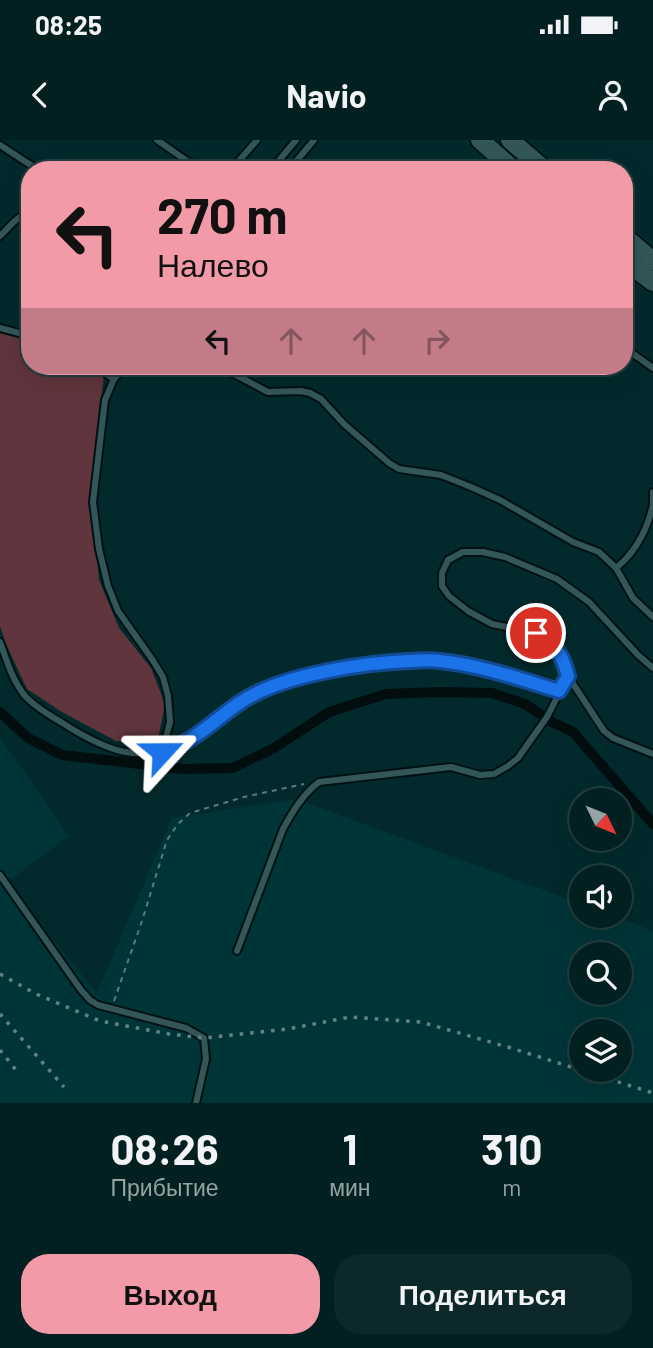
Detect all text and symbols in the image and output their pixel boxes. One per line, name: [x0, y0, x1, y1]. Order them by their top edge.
text: 08:25: [35, 9, 102, 40]
icon: back: [21, 76, 59, 114]
text: Navio: [286, 76, 367, 114]
icon: person: [594, 76, 632, 114]
text: 270 m: [157, 185, 287, 244]
icon: left: [42, 189, 133, 280]
text: Налево: [157, 245, 269, 283]
icon: left: [199, 322, 237, 360]
icon: ahead: [272, 322, 310, 360]
icon: ahead: [345, 322, 383, 360]
icon: right: [418, 322, 456, 360]
pin: [506, 603, 566, 663]
icon: arrive: [517, 614, 555, 652]
position arrow: [125, 715, 199, 789]
north arrow: [569, 788, 632, 850]
map controls: [569, 788, 632, 1082]
button: sound: [569, 865, 632, 928]
button: search: [569, 942, 632, 1005]
button: layers: [569, 1019, 632, 1082]
text: 08:26: [111, 1123, 219, 1173]
text: 1: [342, 1123, 357, 1173]
text: 310: [481, 1123, 542, 1173]
text: Прибытие: [111, 1173, 219, 1201]
text: мин: [329, 1173, 371, 1201]
text: m: [502, 1173, 521, 1201]
button: Выход: [21, 1254, 320, 1334]
button: Поделиться: [334, 1254, 632, 1334]

